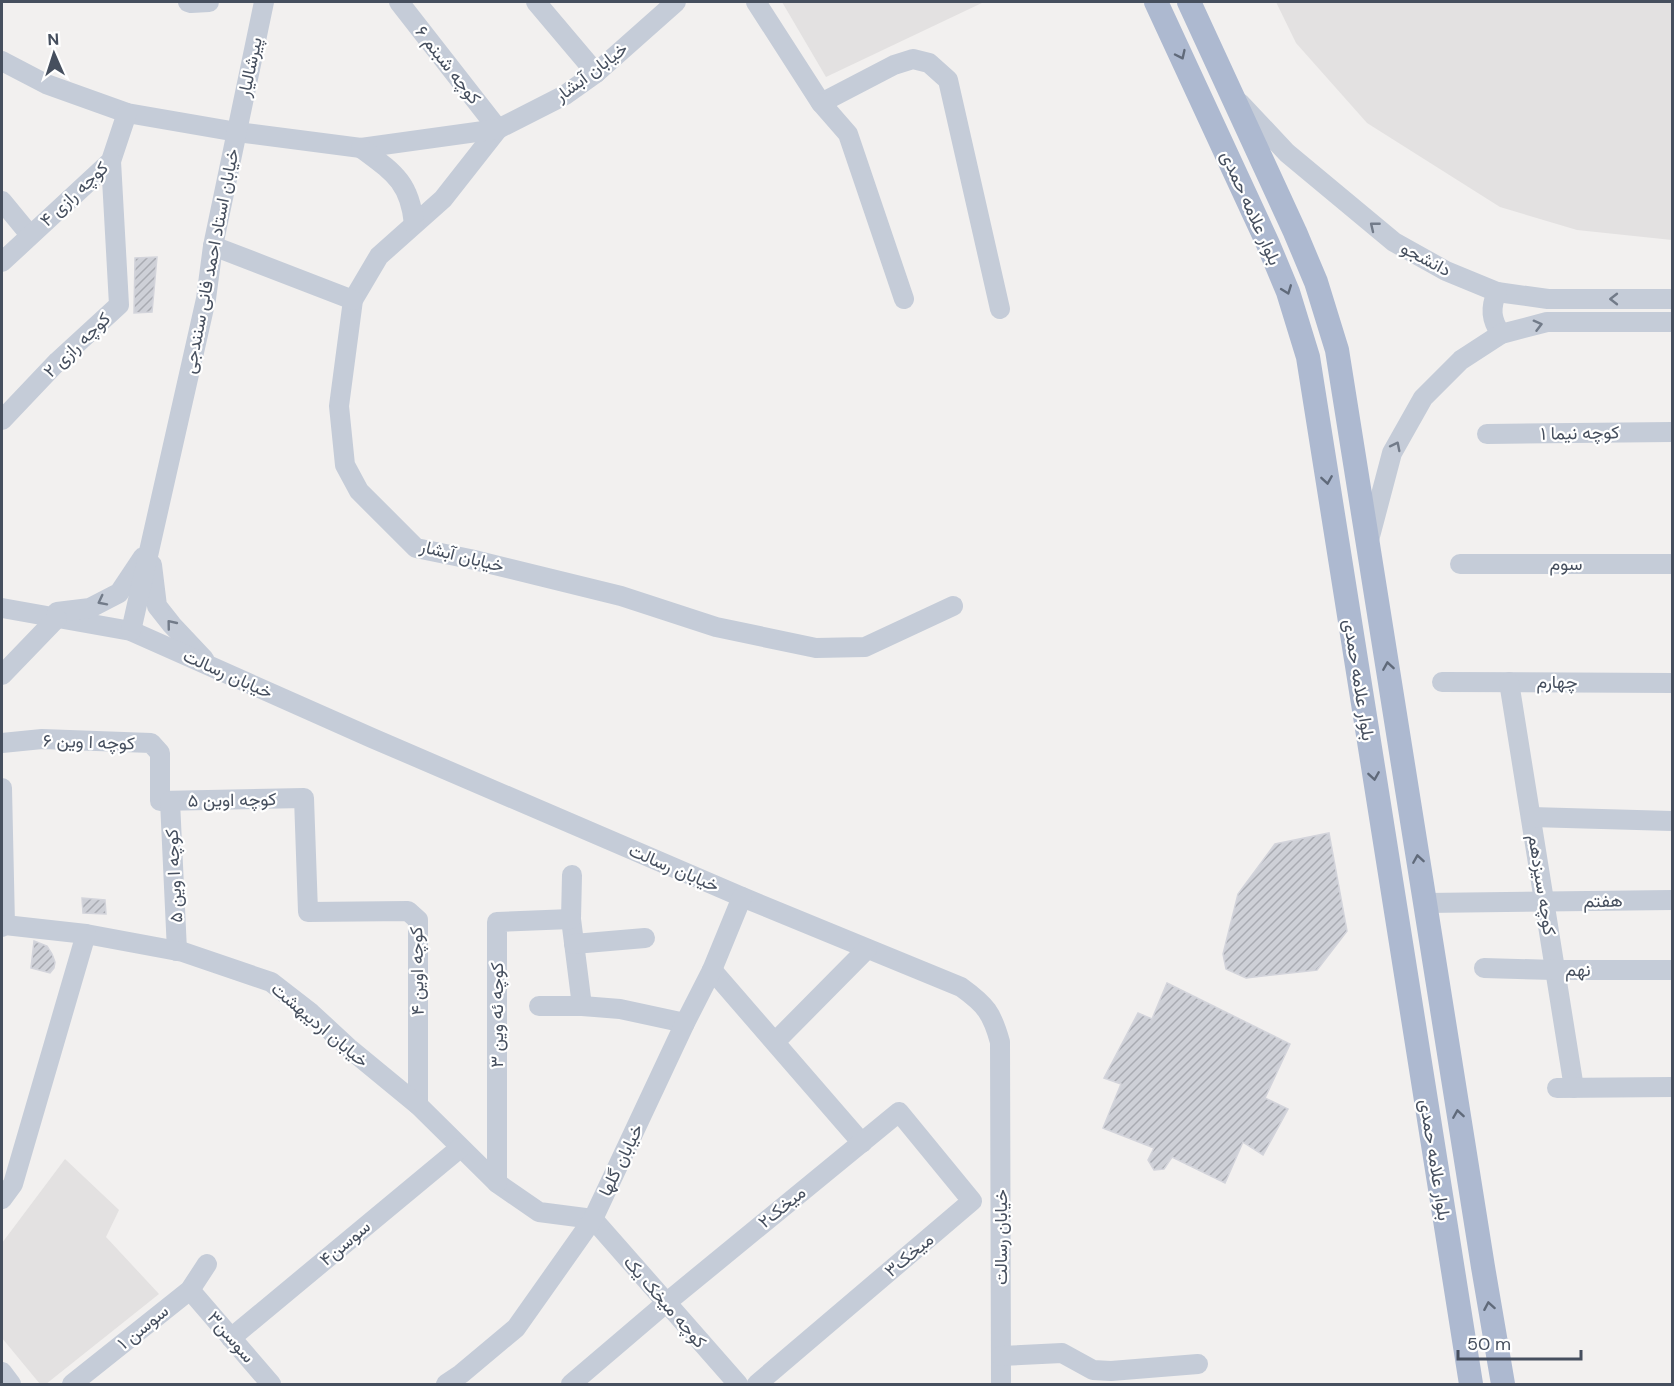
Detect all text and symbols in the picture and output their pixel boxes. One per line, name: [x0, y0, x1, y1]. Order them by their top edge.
street label: کوچه شبنم ۶: [410, 21, 486, 109]
north arrow: [24, 24, 84, 84]
text: N: [47, 29, 60, 50]
street label: پیرشالیار: [232, 35, 268, 100]
street label: خیابان آبشار: [549, 37, 633, 108]
one-way arrow: [1174, 48, 1186, 59]
street label: خیابان استاد احمد فانی سنندجی: [177, 146, 245, 376]
street label: بلوار علامه حمدی: [1215, 147, 1287, 269]
street label: کوچه رازی ۴: [35, 156, 113, 232]
one-way arrow: [1370, 222, 1381, 233]
street label: دانشجو: [1397, 236, 1455, 282]
one-way arrow: [1279, 284, 1292, 295]
one-way arrow: [1610, 293, 1619, 305]
street label: کوچه رازی ۲: [38, 307, 116, 383]
one-way arrow: [1533, 319, 1543, 332]
street label: کوچه نیما ۱: [1540, 420, 1620, 446]
one-way arrow: [1389, 442, 1400, 453]
one-way arrow: [1320, 475, 1333, 485]
street label: خیابان آبشار: [416, 534, 507, 578]
street label: سوم: [1550, 552, 1582, 576]
one-way arrow: [98, 594, 109, 605]
street label: بلوار علامه حمدی: [1338, 617, 1380, 743]
one-way arrow: [167, 620, 178, 631]
street label: خیابان رسالت: [179, 644, 277, 704]
one-way arrow: [1382, 662, 1394, 671]
street label: چهارم: [1536, 670, 1578, 694]
street label: کوچه ا وین ۶: [43, 728, 135, 756]
one-way arrow: [1367, 771, 1380, 781]
street label: کوچه اوین ۵: [187, 787, 277, 813]
street label: کوچه ا وین ۵: [160, 829, 188, 923]
street label: کوچه سیزدهم: [1522, 833, 1562, 937]
street label: خیابان رسالت: [625, 838, 723, 898]
one-way arrow: [1412, 854, 1424, 863]
street label: هفتم: [1583, 889, 1623, 913]
street label: کوچه اوین ۴: [404, 926, 430, 1016]
street label: نهم: [1565, 958, 1591, 982]
street label: کوچه ئه وین ۳: [485, 962, 509, 1068]
street label: خیابان اردیبهشت: [266, 977, 374, 1073]
street label: بلوار علامه حمدی: [1414, 1097, 1456, 1223]
one-way arrow: [1453, 1109, 1465, 1118]
street label: خیابان گلها: [593, 1120, 649, 1200]
street label: میخک۲: [753, 1180, 811, 1234]
street label: خیابان رسالت: [989, 1189, 1013, 1285]
street label: سوسن۴: [314, 1215, 376, 1271]
street label: میخک۳: [879, 1227, 939, 1283]
street label: کوچه میخک یک: [618, 1251, 712, 1353]
street label: سوسن ۱: [112, 1299, 174, 1355]
one-way arrow: [1484, 1301, 1496, 1311]
street label: سوسن۳: [202, 1306, 260, 1368]
scale bar: [1458, 1323, 1581, 1361]
text: 50 m: [1467, 1332, 1511, 1356]

